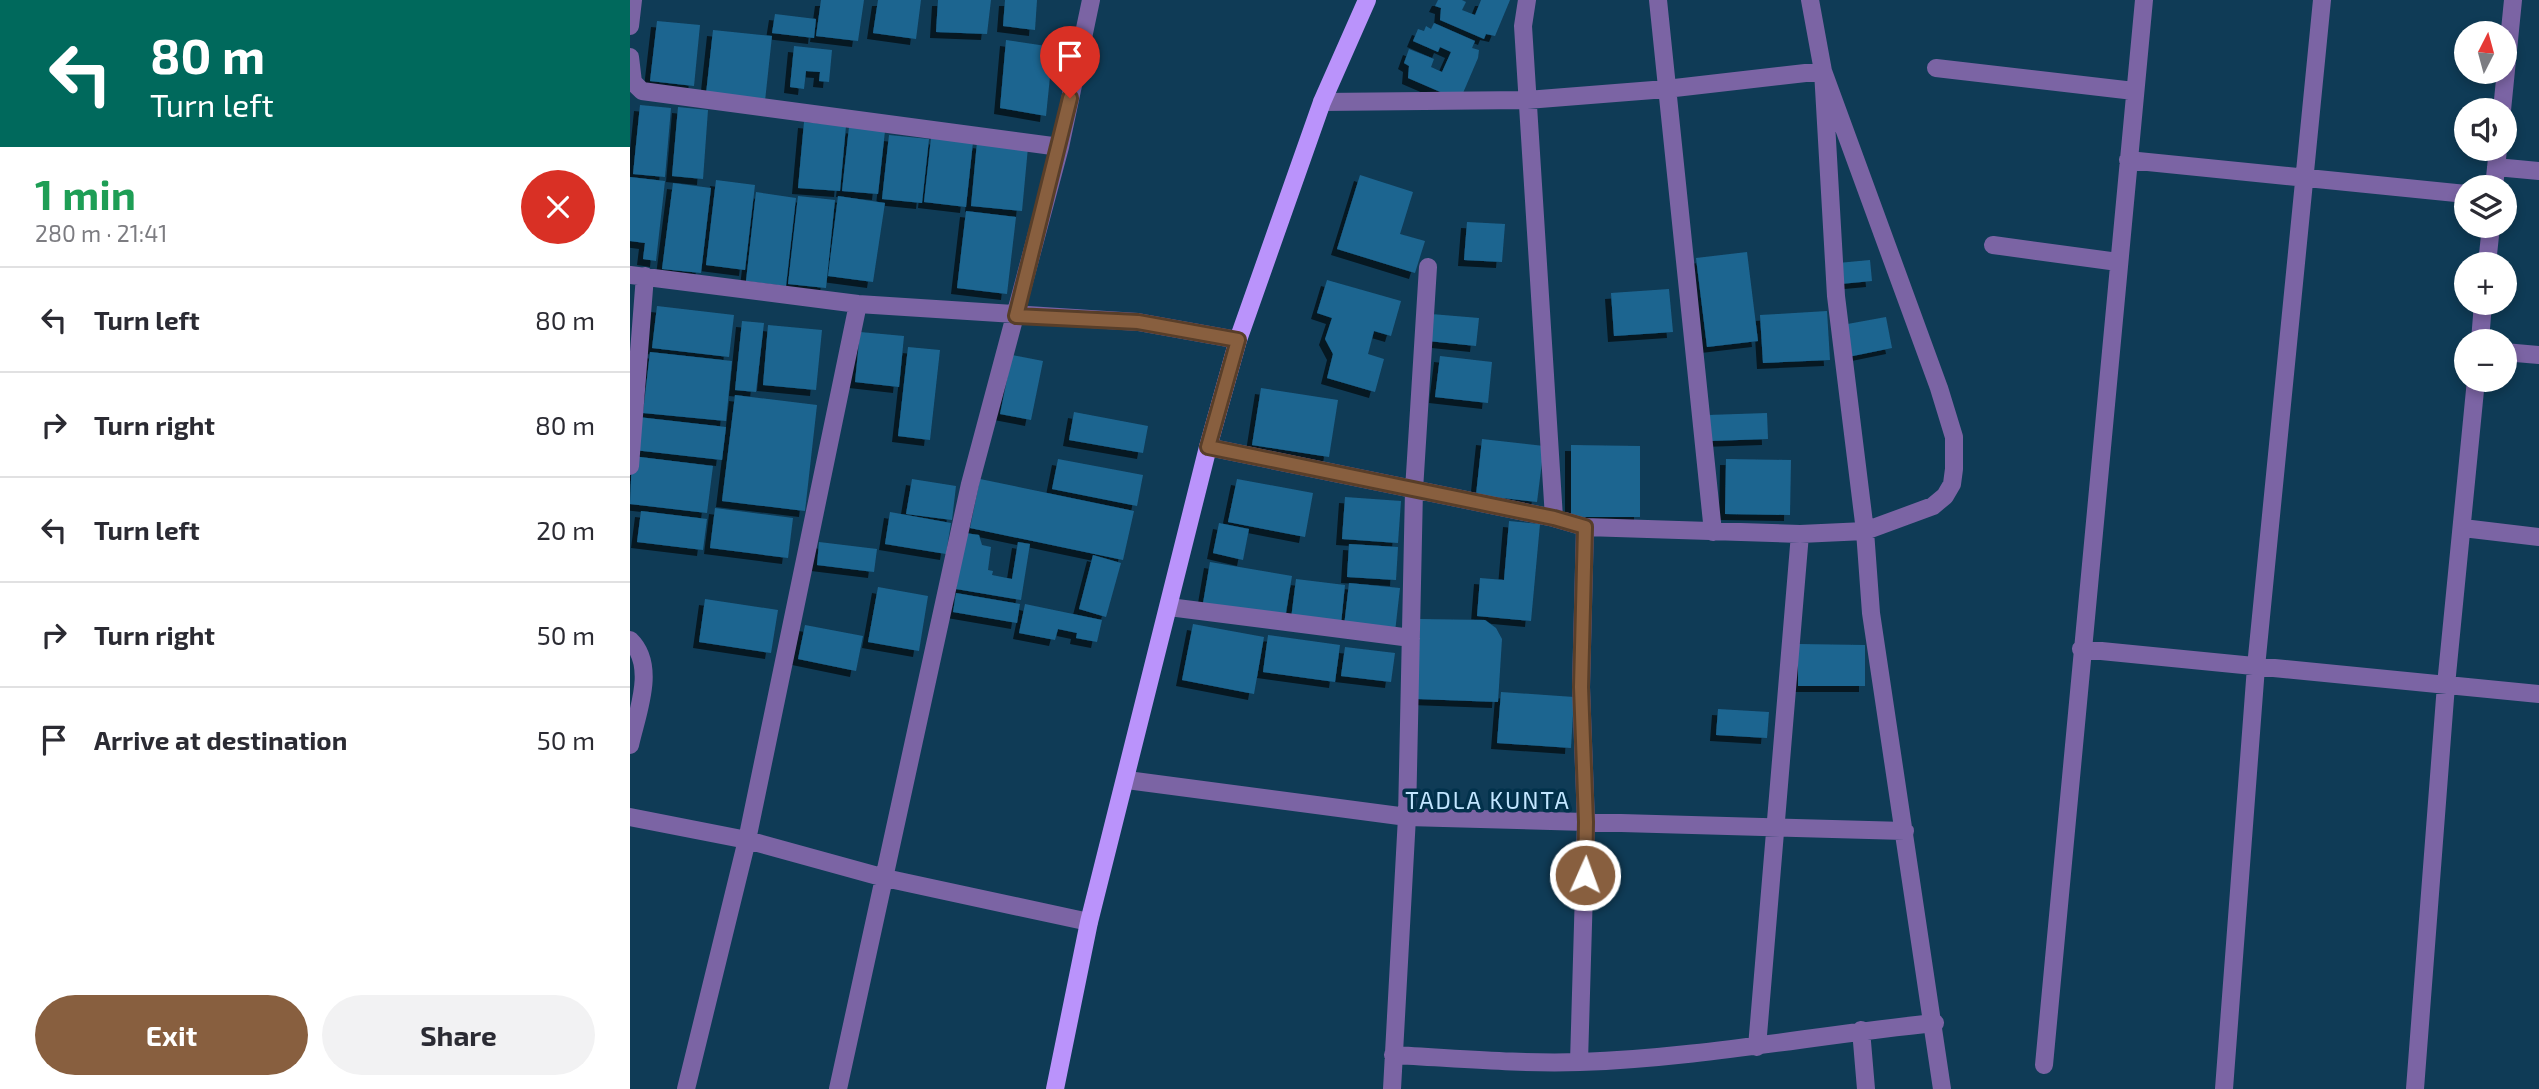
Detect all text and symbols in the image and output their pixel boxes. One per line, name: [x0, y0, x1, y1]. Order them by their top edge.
north arrow: [2454, 21, 2516, 84]
map controls: [2454, 21, 2517, 392]
text: 80 m: [150, 25, 265, 84]
pin: [1040, 26, 1100, 98]
icon: left: [35, 28, 126, 119]
icon: arrive: [1051, 37, 1089, 75]
text: Turn left: [150, 85, 274, 123]
button: sound: [2454, 98, 2517, 161]
text: 1 min: [35, 168, 136, 218]
button: close: [521, 170, 595, 244]
button: layers: [2454, 175, 2517, 238]
text: 280 m · 21:41: [35, 219, 168, 247]
button: +: [2454, 252, 2517, 315]
icon: left: [35, 301, 73, 339]
text: Turn left: [94, 304, 200, 335]
text: 80 m: [535, 304, 595, 335]
button: −: [2454, 329, 2517, 392]
icon: right: [35, 406, 73, 444]
text: Turn right: [94, 409, 215, 440]
text: 80 m: [535, 409, 595, 440]
icon: left: [35, 511, 73, 549]
text: Turn left: [94, 514, 200, 545]
text: 20 m: [536, 514, 595, 545]
icon: right: [35, 616, 73, 654]
text: Turn right: [94, 619, 215, 650]
text: 50 m: [537, 619, 595, 650]
icon: arrive: [35, 721, 73, 759]
text: Arrive at destination: [94, 724, 347, 755]
text: 50 m: [537, 724, 595, 755]
district label: TADLA KUNTA: [1405, 786, 1571, 814]
position arrow: [1548, 838, 1622, 912]
button: Exit: [35, 995, 308, 1075]
button: Share: [322, 995, 595, 1075]

